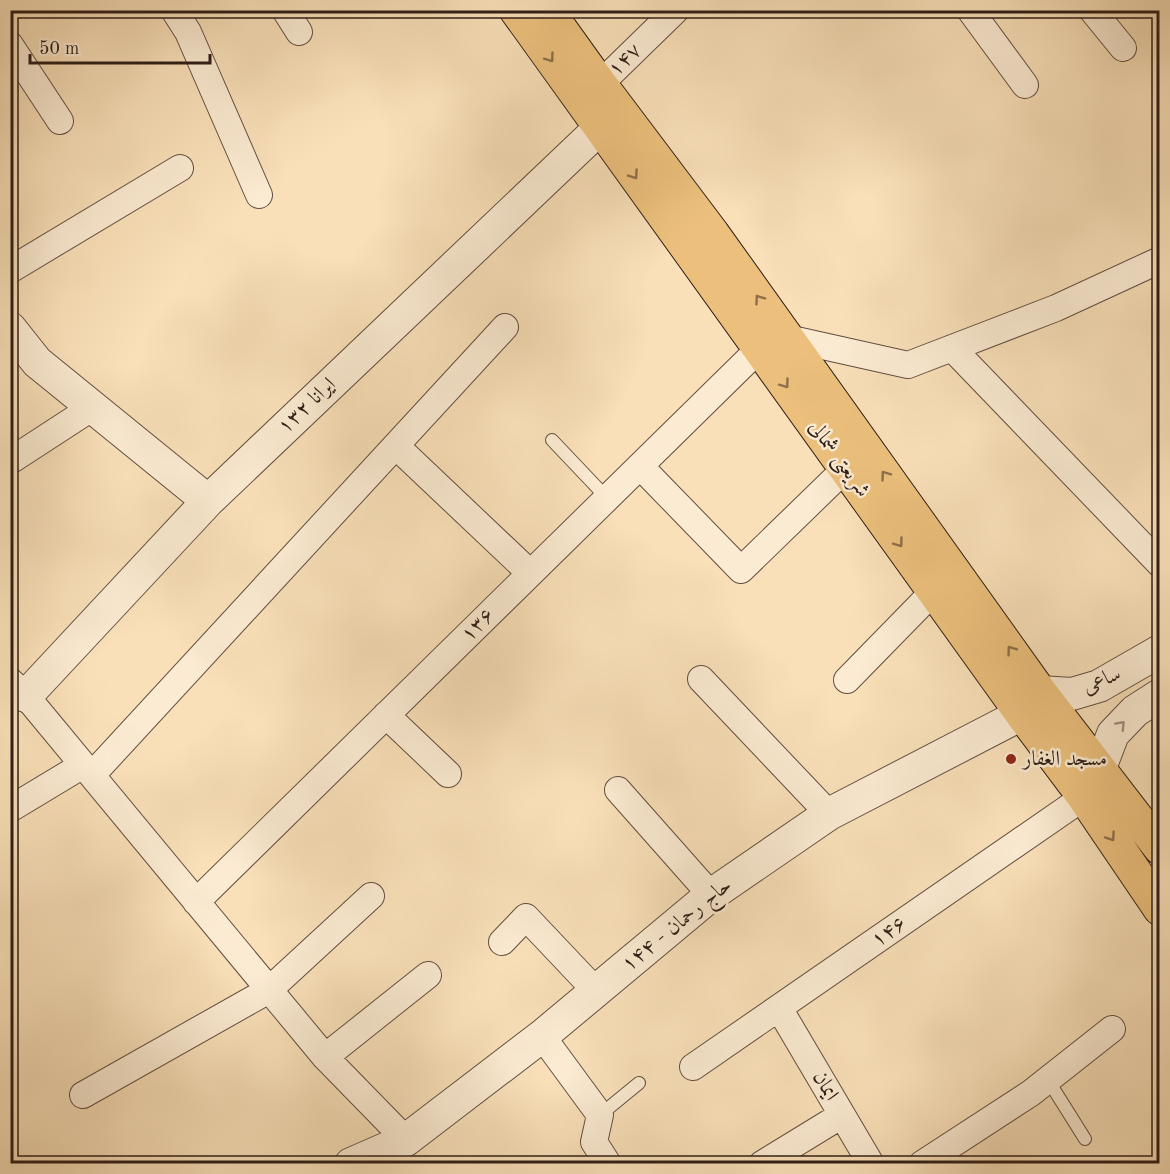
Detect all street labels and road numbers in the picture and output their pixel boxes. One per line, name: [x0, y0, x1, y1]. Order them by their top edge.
street label: ۱۴۷: [604, 40, 646, 80]
street label: ایرانا ۱۳۲: [274, 374, 340, 438]
street label: شریعتی شمالی: [802, 417, 874, 503]
street label: ۱۳۶: [458, 605, 498, 645]
street label: ساعی: [1080, 663, 1124, 699]
street label: حاج رحمان - ۱۴۴: [618, 875, 740, 981]
street label: ۱۴۶: [868, 913, 910, 951]
street label: ایمان: [807, 1067, 842, 1105]

